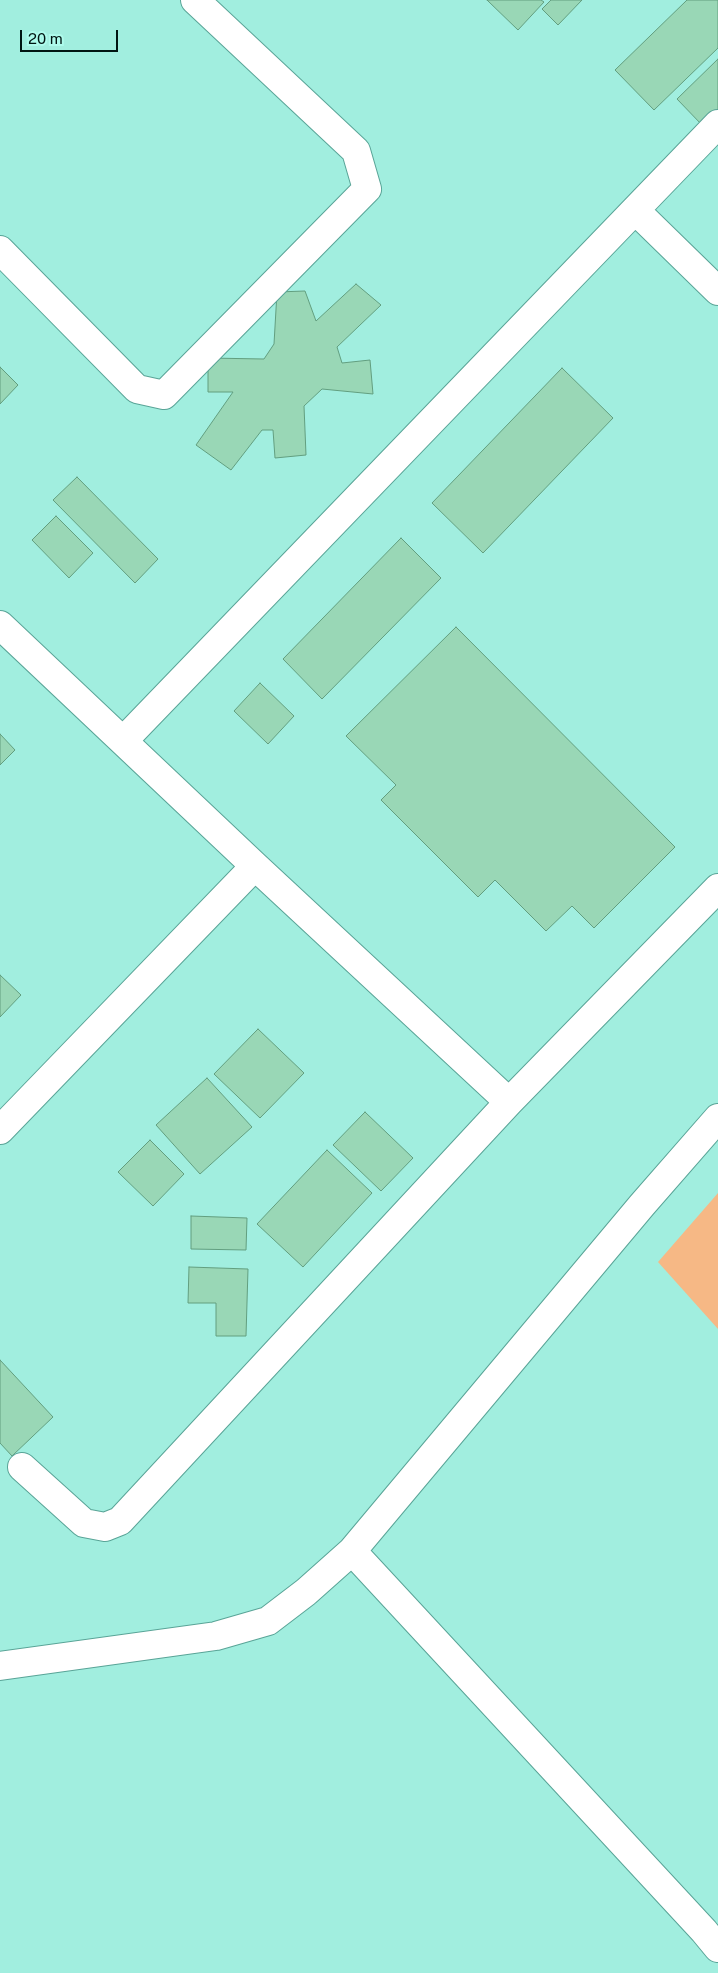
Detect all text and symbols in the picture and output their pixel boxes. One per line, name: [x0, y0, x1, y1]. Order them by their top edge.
scale bar: [22, 20, 120, 52]
text: 20 m: [28, 30, 63, 47]

